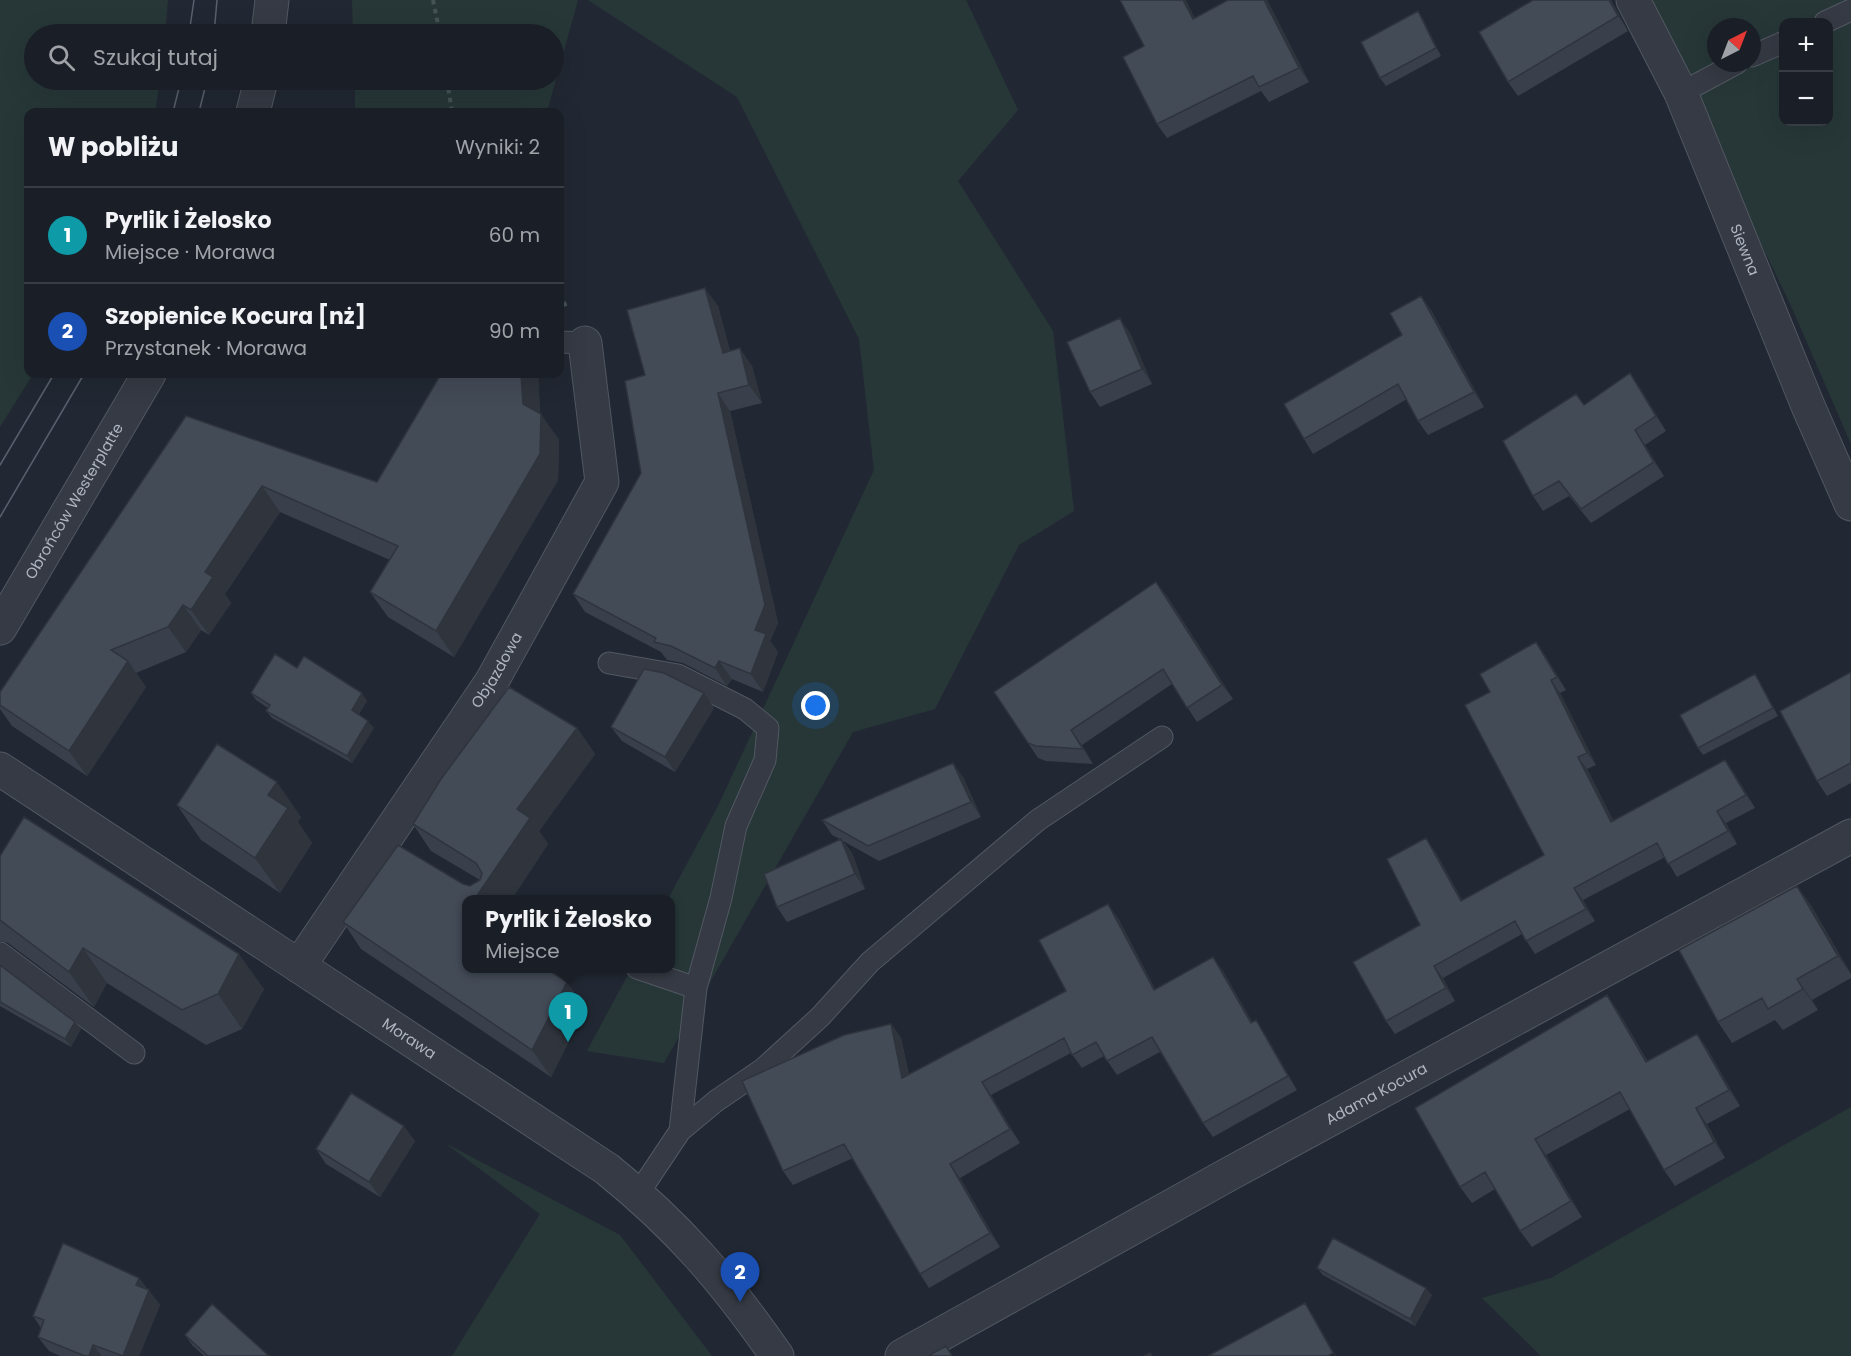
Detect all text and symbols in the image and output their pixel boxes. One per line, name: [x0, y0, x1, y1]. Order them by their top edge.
north arrow: [1707, 18, 1761, 72]
map controls: [1779, 18, 1833, 126]
button: +: [1779, 18, 1833, 72]
search box: [24, 24, 564, 90]
icon: search: [45, 41, 78, 74]
text: Szukaj tutaj: [93, 42, 218, 73]
button: −: [1779, 72, 1833, 126]
text: W pobliżu: [48, 129, 179, 165]
text: Wyniki: 2: [455, 133, 540, 161]
text: Pyrlik i Żelosko: [105, 205, 272, 236]
text: 1: [64, 221, 71, 249]
text: 60 m: [489, 221, 540, 249]
street label: Siewna: [1725, 221, 1765, 279]
text: Miejsce · Morawa: [105, 238, 275, 266]
text: Szopienice Kocura [nż]: [105, 301, 366, 332]
text: 2: [62, 317, 73, 345]
text: 90 m: [489, 317, 540, 345]
text: Przystanek · Morawa: [105, 334, 307, 362]
street label: Obrońców Westerplatte: [20, 419, 128, 583]
street label: Objazdowa: [466, 628, 527, 712]
your location: [801, 691, 830, 720]
popup: [462, 895, 675, 973]
text: Pyrlik i Żelosko: [485, 904, 652, 935]
text: Miejsce: [485, 937, 560, 965]
pin: 1: [548, 992, 588, 1042]
street label: Morawa: [378, 1013, 441, 1064]
street label: Adama Kocura: [1321, 1057, 1431, 1130]
pin: 2: [720, 1252, 760, 1302]

